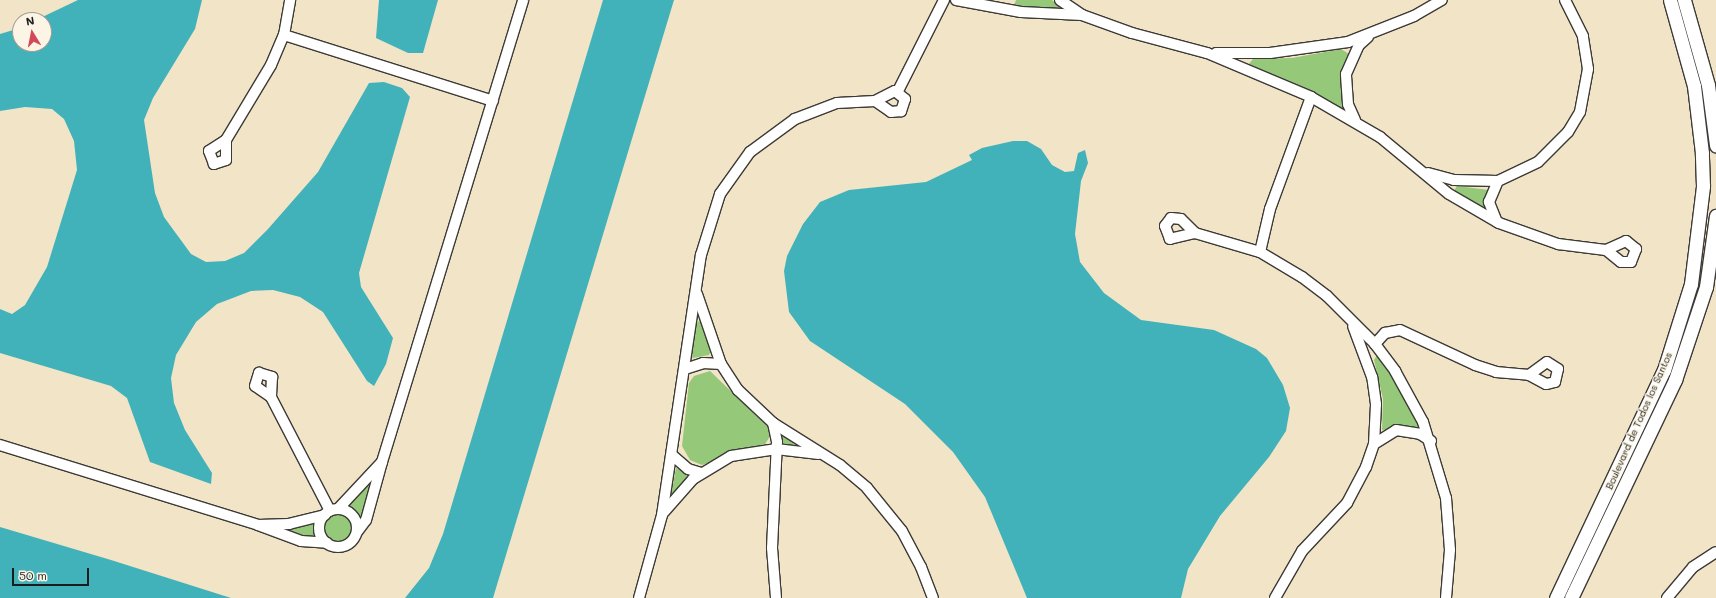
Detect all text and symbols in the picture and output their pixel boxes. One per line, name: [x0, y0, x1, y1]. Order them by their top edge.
north arrow: [12, 12, 52, 52]
text: N: [25, 13, 35, 29]
street label: Boulevard de Todos los Santos: [1603, 350, 1675, 492]
scale bar: [14, 560, 91, 586]
text: 50 m: [19, 567, 47, 583]

